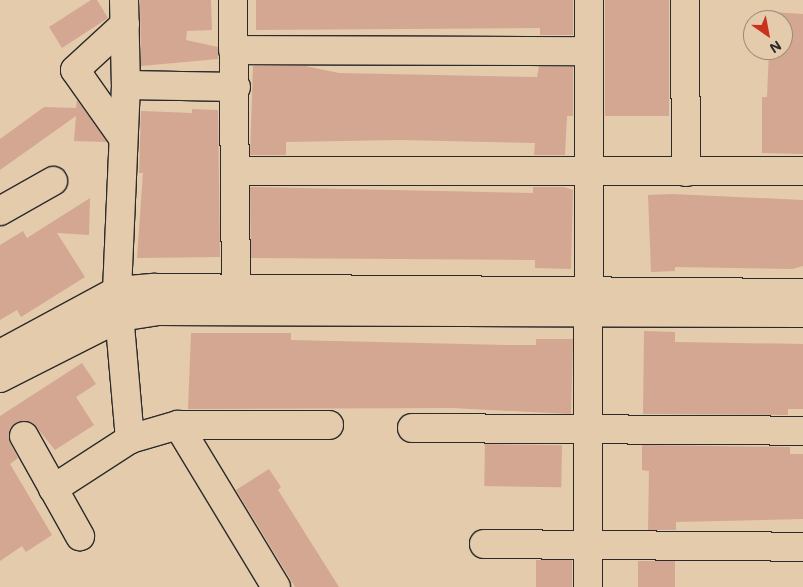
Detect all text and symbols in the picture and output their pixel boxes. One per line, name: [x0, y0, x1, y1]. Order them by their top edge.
north arrow: [743, 10, 793, 60]
text: N: [766, 36, 786, 58]

